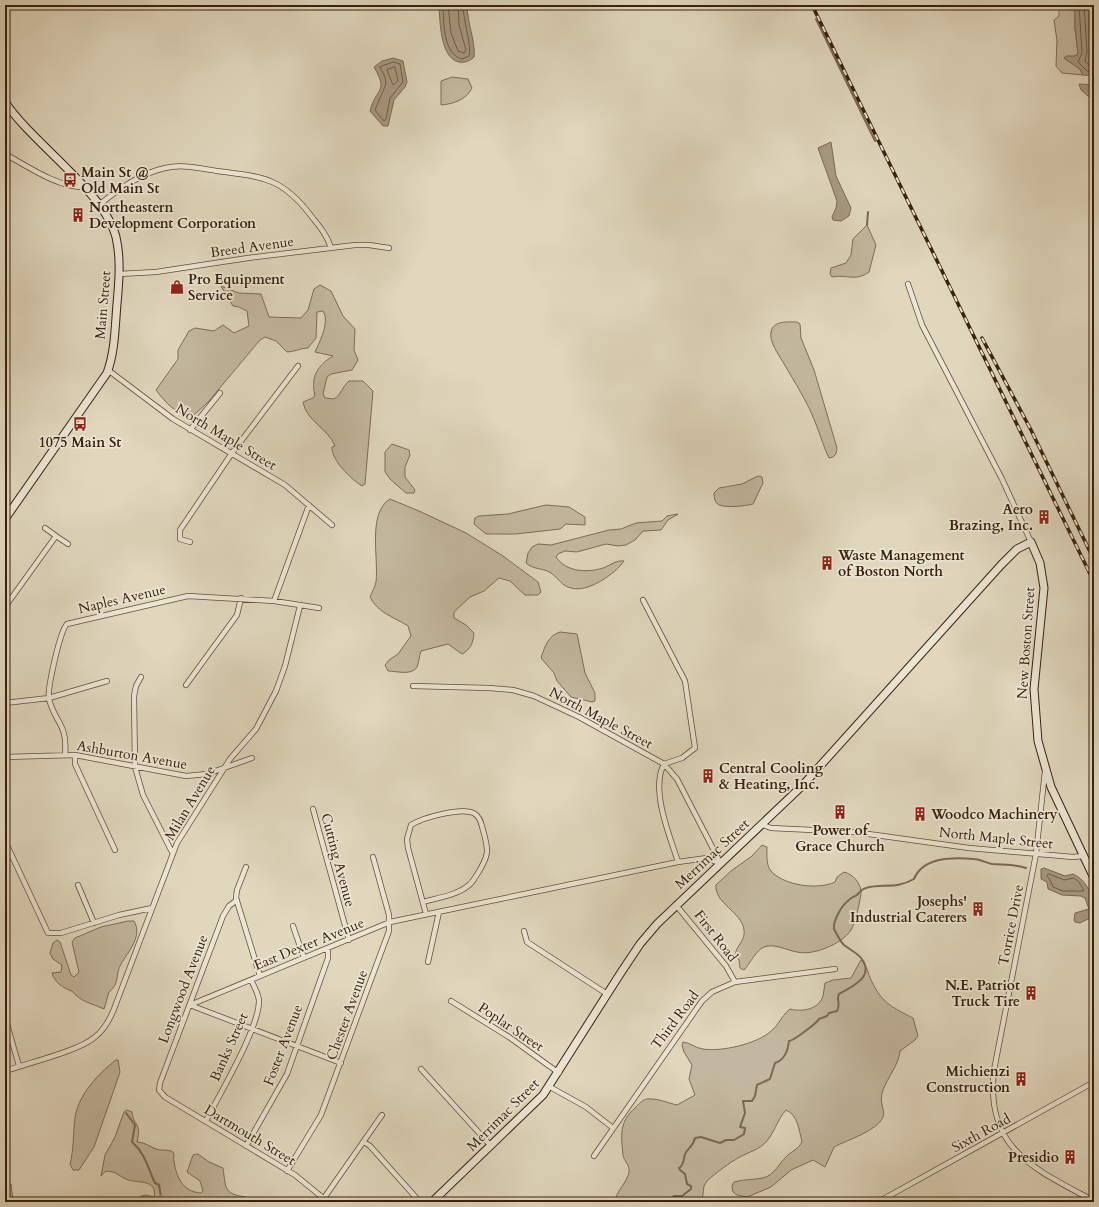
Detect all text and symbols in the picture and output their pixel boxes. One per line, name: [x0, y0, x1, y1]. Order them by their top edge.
place label: Main St @ Old Main St: [81, 163, 159, 198]
bus stop icon: Main St @ Old Main St: [62, 172, 78, 188]
place label: Northeastern Development Corporation: [89, 198, 256, 233]
building icon: Northeastern Development Corporation: [70, 207, 86, 223]
street label: Breed Avenue: [209, 232, 295, 262]
street label: Main Street: [91, 269, 116, 340]
place label: Pro Equipment Service: [188, 270, 284, 305]
shop icon: Pro Equipment Service: [169, 279, 185, 295]
street label: North Maple Street: [172, 399, 280, 475]
bus stop icon: 1075 Main St: [72, 416, 88, 432]
place label: 1075 Main St: [39, 433, 121, 452]
place label: Aero Brazing, Inc.: [949, 500, 1033, 535]
building icon: Aero Brazing, Inc.: [1036, 509, 1052, 525]
place label: Waste Management of Boston North: [837, 546, 964, 581]
building icon: Waste Management of Boston North: [819, 555, 835, 571]
street label: Naples Avenue: [76, 580, 168, 618]
street label: New Boston Street: [1013, 586, 1039, 700]
street label: North Maple Street: [546, 683, 657, 754]
street label: Ashburton Avenue: [75, 736, 189, 774]
place label: Central Cooling & Heating, Inc.: [719, 759, 824, 794]
street label: Milan Avenue: [160, 762, 220, 844]
building icon: Central Cooling & Heating, Inc.: [700, 768, 716, 784]
building icon: Power of Grace Church: [832, 804, 848, 820]
place label: Woodco Machinery: [930, 805, 1058, 824]
building icon: Woodco Machinery: [912, 806, 928, 822]
street label: Cutting Avenue: [316, 811, 360, 909]
street label: Merrimac Street: [671, 814, 754, 893]
place label: Power of Grace Church: [795, 821, 885, 856]
street label: North Maple Street: [938, 823, 1055, 853]
street label: Torrice Drive: [994, 883, 1028, 967]
place label: Josephs' Industrial Caterers: [850, 892, 967, 927]
building icon: Josephs' Industrial Caterers: [970, 901, 986, 917]
street label: First Road: [690, 906, 742, 966]
street label: East Dexter Avenue: [251, 913, 367, 975]
street label: Longwood Avenue: [154, 932, 212, 1046]
street label: Chester Avenue: [322, 967, 372, 1063]
place label: N.E. Patriot Truck Tire: [945, 976, 1020, 1011]
building icon: N.E. Patriot Truck Tire: [1023, 985, 1039, 1001]
street label: Third Road: [647, 986, 704, 1053]
street label: Poplar Street: [474, 998, 548, 1056]
street label: Foster Avenue: [259, 1002, 307, 1088]
street label: Banks Street: [205, 1009, 253, 1084]
place label: Michienzi Construction: [926, 1062, 1011, 1097]
building icon: Michienzi Construction: [1013, 1071, 1029, 1087]
street label: Merrimac Street: [463, 1074, 544, 1155]
street label: Dartmouth Street: [201, 1100, 300, 1170]
street label: Sixth Road: [948, 1109, 1014, 1157]
place label: Presidio: [1008, 1148, 1059, 1167]
building icon: Presidio: [1062, 1149, 1078, 1165]

